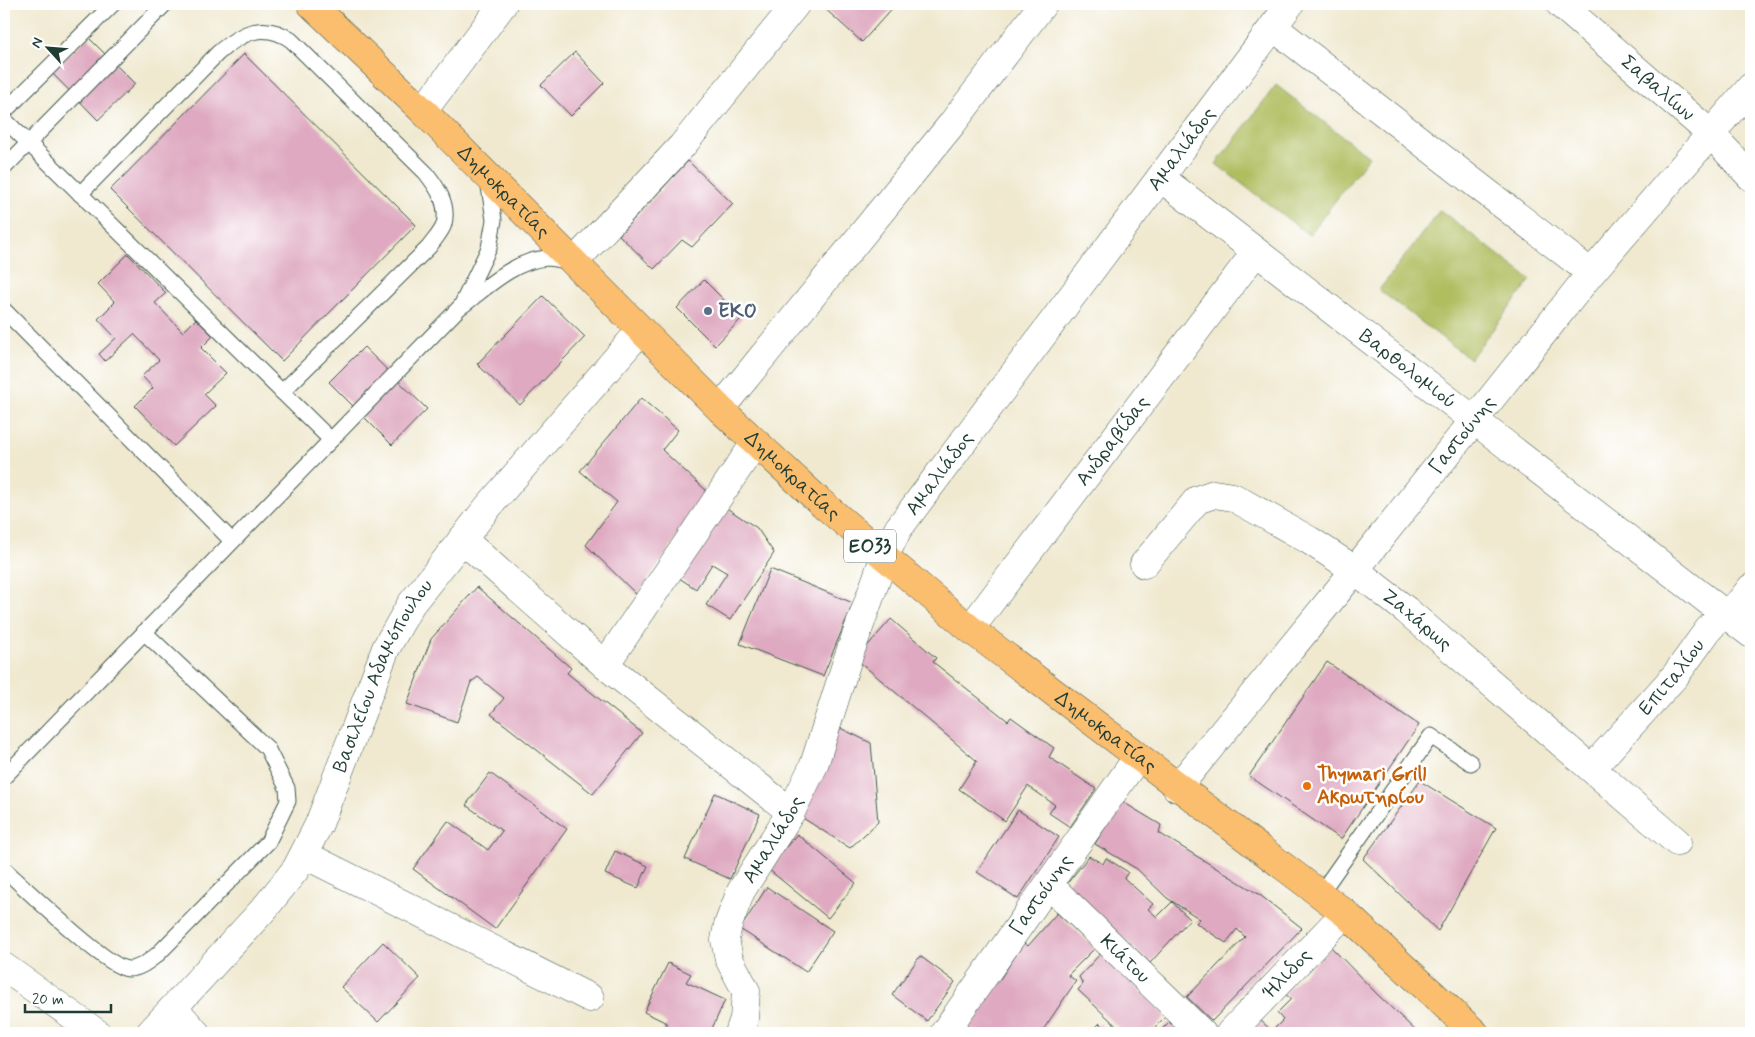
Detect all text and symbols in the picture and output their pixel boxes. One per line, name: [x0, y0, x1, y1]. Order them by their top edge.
north arrow: [22, 22, 72, 72]
text: N: [27, 35, 47, 51]
street label: Σαβαλίων: [1615, 49, 1701, 128]
street label: Αμαλιάδος: [1141, 101, 1222, 197]
street label: Δημοκρατίας: [451, 139, 556, 245]
place label: EKO: [718, 298, 757, 325]
marker: EKO: [702, 305, 714, 317]
street label: Βαρθολομιού: [1354, 322, 1462, 415]
street label: Ανδραβίδας: [1070, 390, 1156, 492]
street label: Γαστούνης: [1423, 390, 1502, 480]
street label: Δημοκρατίας: [738, 425, 846, 527]
street label: Αμαλιάδος: [899, 426, 980, 521]
road number: ΕΟ33: [844, 530, 896, 562]
street label: Βασιλείου Αδαμόπουλου: [326, 573, 439, 776]
street label: Ζαχάρως: [1376, 582, 1458, 657]
street label: Επιταλίου: [1632, 633, 1711, 721]
street label: Δημοκρατίας: [1049, 684, 1163, 779]
place label: Thymari Grill Ακρωτηρίου: [1317, 761, 1426, 811]
marker: Thymari Grill Ακρωτηρίου: [1301, 780, 1313, 792]
street label: Αμαλιάδος: [736, 791, 810, 888]
street label: Γαστούνης: [1003, 849, 1079, 940]
street label: Κιάτου: [1094, 928, 1156, 989]
street label: Ήλιδος: [1256, 942, 1318, 1005]
scale bar: [25, 982, 111, 1014]
text: 20 m: [32, 990, 64, 1010]

